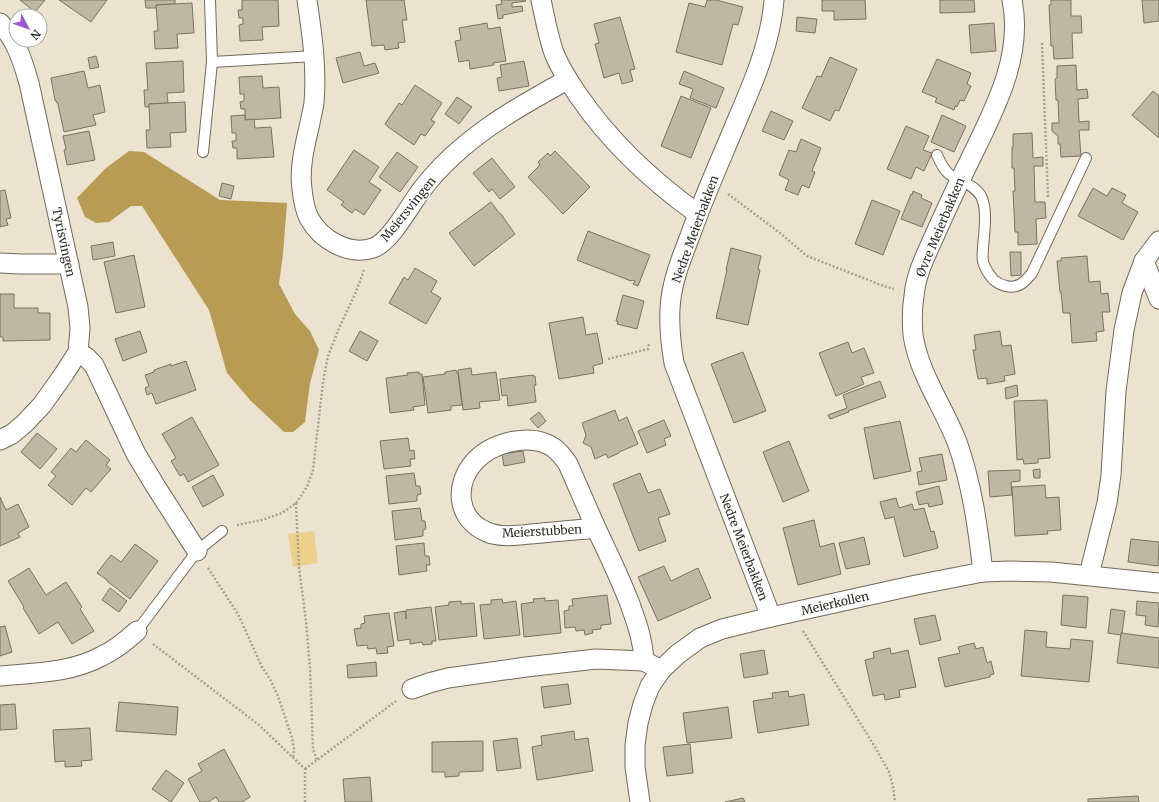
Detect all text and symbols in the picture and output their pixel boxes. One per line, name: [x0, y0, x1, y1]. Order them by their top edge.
north arrow: [8, 8, 48, 48]
text: N: [27, 27, 44, 43]
street label: Nedre Meierbakken: [669, 173, 721, 285]
street label: Meiersvingen: [377, 174, 439, 244]
street label: Øvre Meierbakken: [912, 175, 968, 279]
street label: Tyrisvingen: [49, 206, 79, 278]
street label: Nedre Meierbakken: [717, 491, 771, 603]
street label: Meierstubben: [502, 521, 582, 541]
street label: Meierkollen: [800, 588, 870, 618]

